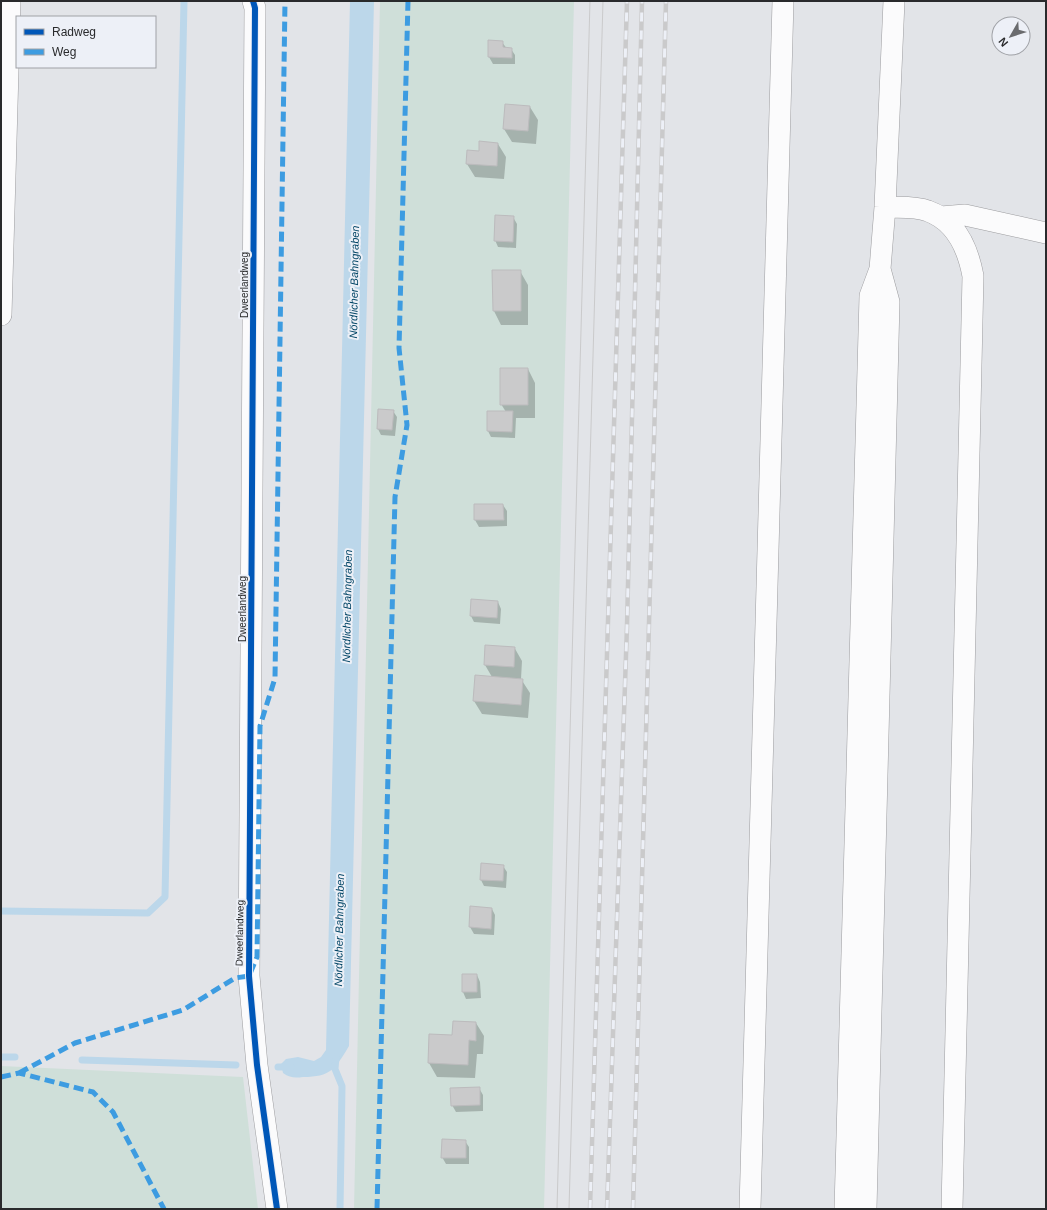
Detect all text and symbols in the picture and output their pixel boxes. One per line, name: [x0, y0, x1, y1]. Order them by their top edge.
legend: [16, 16, 156, 68]
north arrow: [991, 16, 1031, 56]
text: Radweg: [52, 25, 96, 39]
text: N: [996, 35, 1010, 49]
text: Weg: [52, 45, 76, 59]
water label: Nördlicher Bahngraben: [347, 225, 361, 339]
street label: Dweerlandweg: [239, 252, 250, 318]
water label: Nördlicher Bahngraben: [340, 549, 354, 663]
street label: Dweerlandweg: [237, 576, 248, 642]
water label: Nördlicher Bahngraben: [332, 873, 346, 987]
street label: Dweerlandweg: [233, 900, 246, 966]

